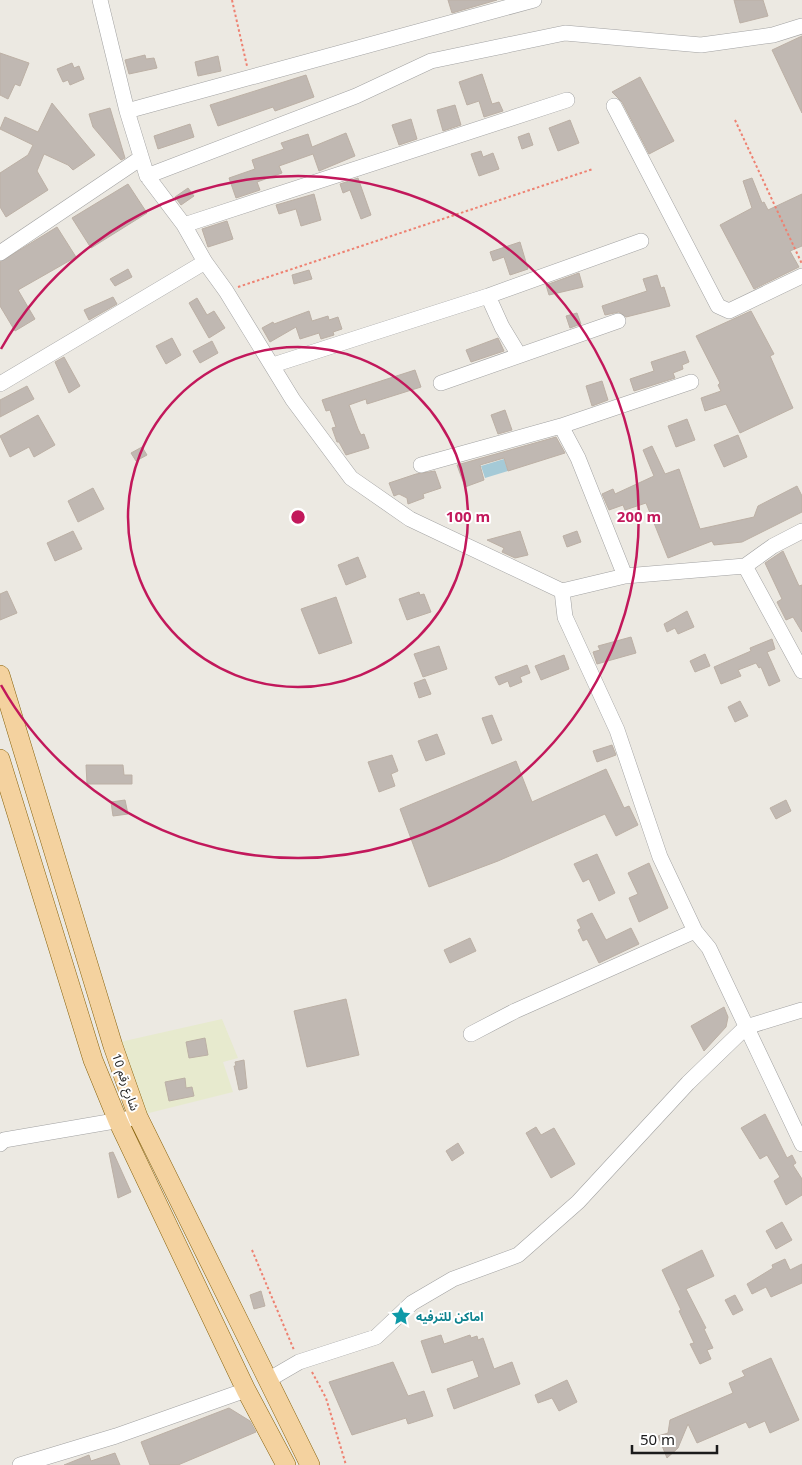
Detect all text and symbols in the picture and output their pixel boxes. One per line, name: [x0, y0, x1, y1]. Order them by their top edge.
text: 100 m: [446, 506, 490, 526]
text: 200 m: [617, 506, 661, 526]
centre of rings: [289, 508, 307, 526]
street label: شارع رقم 10: [107, 1051, 144, 1113]
place icon: اماكن للترفيه: [390, 1305, 412, 1327]
place label: اماكن للترفيه: [416, 1308, 484, 1325]
scale bar: [632, 1422, 717, 1454]
text: 50 m: [640, 1429, 675, 1449]

